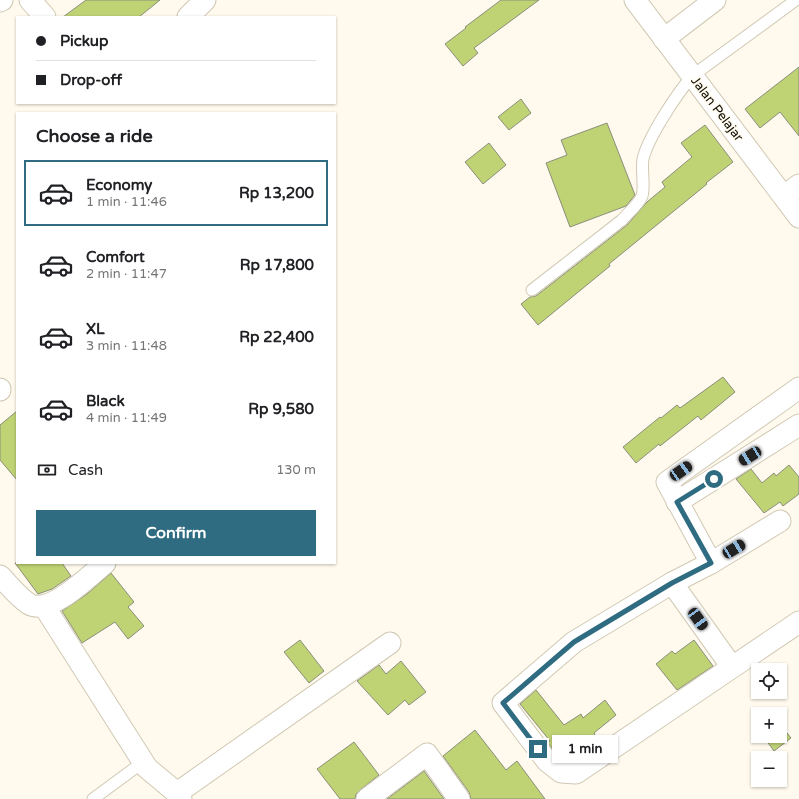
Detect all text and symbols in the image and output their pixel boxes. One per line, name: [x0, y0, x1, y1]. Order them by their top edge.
text: Pickup: [60, 32, 108, 50]
text: Drop-off: [60, 71, 122, 89]
street label: Jalan Pelajar: [687, 73, 747, 145]
text: Choose a ride: [36, 125, 153, 147]
icon: car: [38, 175, 74, 211]
text: Economy: [86, 176, 152, 194]
text: Rp 13,200: [239, 184, 314, 202]
text: 1 min · 11:46: [86, 194, 167, 210]
icon: car: [38, 247, 74, 283]
text: Comfort: [86, 248, 145, 266]
text: Rp 17,800: [240, 256, 314, 274]
text: 2 min · 11:47: [86, 266, 167, 282]
icon: car: [38, 319, 74, 355]
text: XL: [86, 320, 105, 338]
text: Rp 22,400: [239, 328, 314, 346]
text: 3 min · 11:48: [86, 338, 167, 354]
icon: car: [38, 391, 74, 427]
text: Black: [86, 392, 125, 410]
text: Rp 9,580: [248, 400, 314, 418]
text: 4 min · 11:49: [86, 410, 167, 426]
car: [737, 445, 763, 467]
icon: cash: [36, 459, 58, 481]
car: [668, 459, 694, 483]
text: Cash: [68, 461, 103, 479]
text: 130 m: [276, 462, 316, 478]
route start: [705, 470, 723, 488]
button: Confirm: [36, 510, 316, 556]
car: [721, 538, 747, 560]
car: [686, 606, 710, 632]
map controls: [751, 663, 787, 787]
button: locate: [751, 663, 787, 699]
button: +: [751, 707, 787, 743]
callout: 1 min: [552, 735, 618, 763]
route end: [529, 740, 547, 758]
text: 1 min: [568, 741, 602, 757]
button: −: [751, 751, 787, 787]

